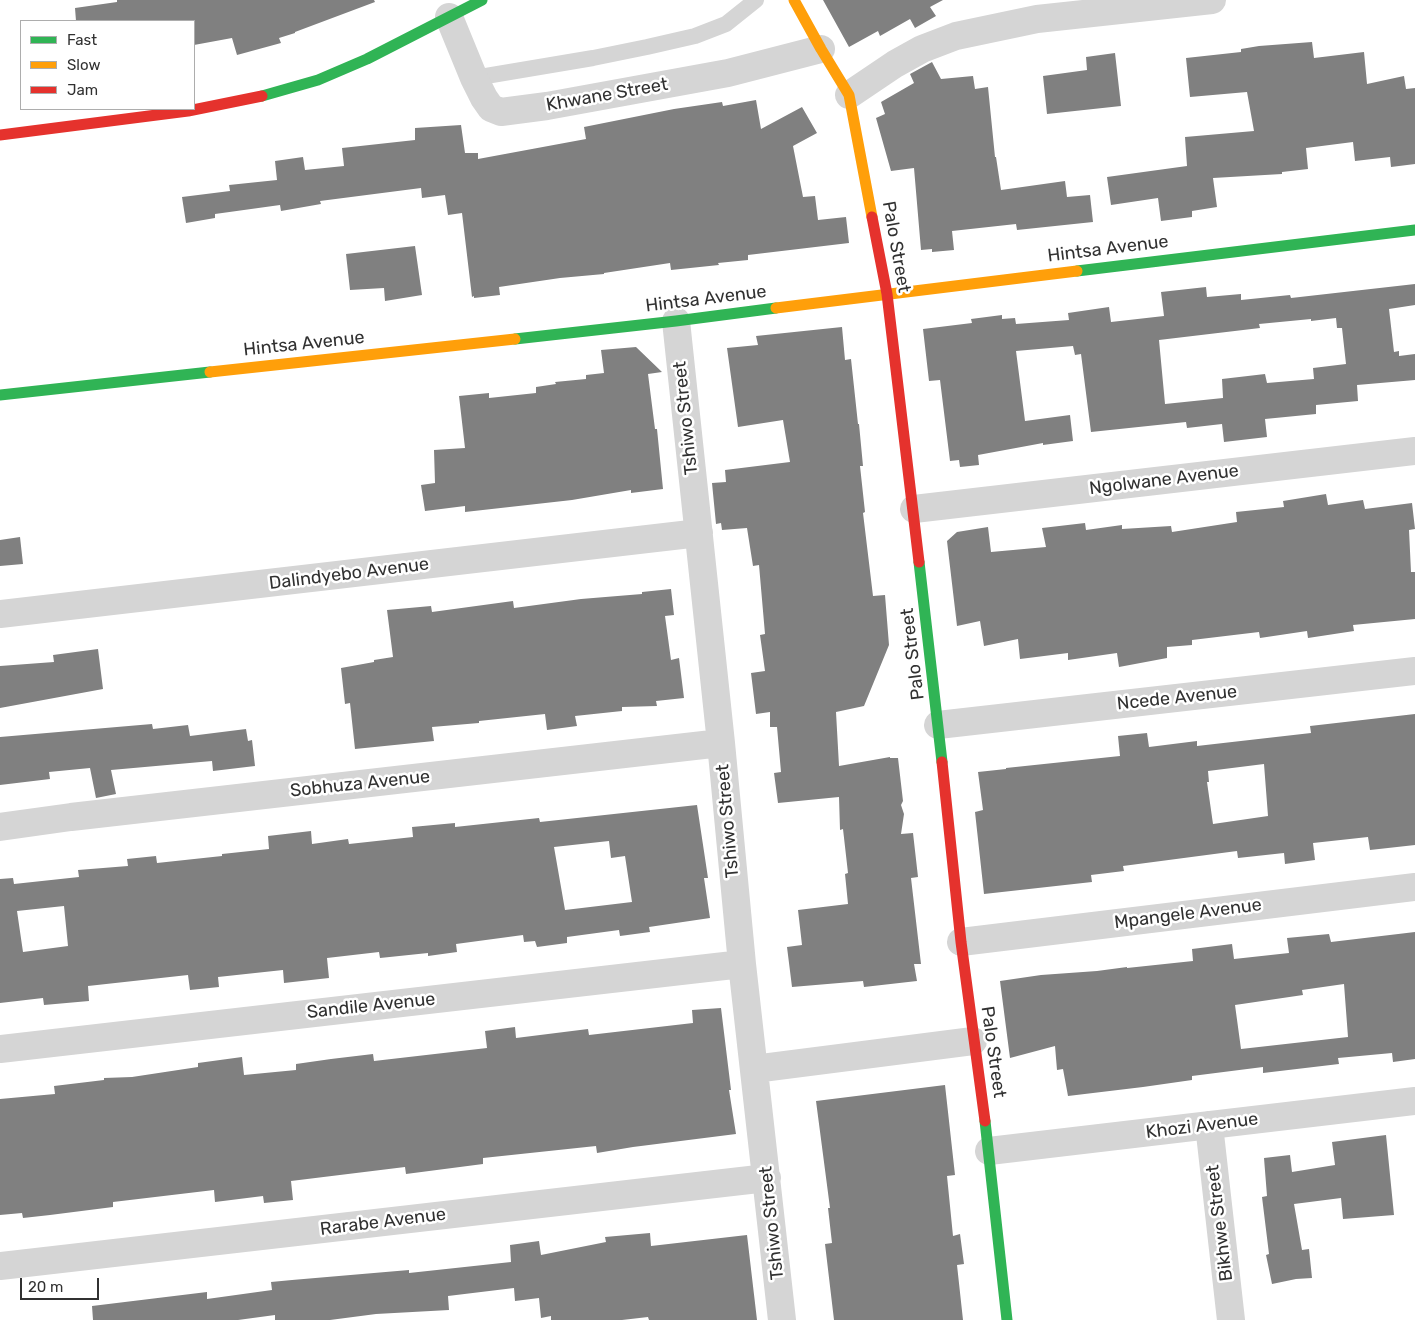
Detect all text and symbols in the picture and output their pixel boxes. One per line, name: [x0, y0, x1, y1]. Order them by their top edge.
legend: [20, 20, 195, 110]
text: Fast: [67, 31, 97, 49]
text: Slow: [67, 56, 100, 74]
street label: Khwane Street: [544, 74, 670, 116]
text: Jam: [67, 81, 98, 99]
street label: Palo Street: [877, 200, 915, 294]
street label: Hintsa Avenue: [1046, 231, 1170, 267]
street label: Hintsa Avenue: [644, 281, 768, 317]
street label: Hintsa Avenue: [242, 327, 366, 361]
street label: Tshiwo Street: [669, 360, 703, 476]
street label: Ngolwane Avenue: [1088, 460, 1240, 500]
street label: Dalindyebo Avenue: [268, 553, 430, 595]
street label: Palo Street: [897, 607, 929, 701]
street label: Ncede Avenue: [1116, 681, 1238, 715]
street label: Tshiwo Street: [712, 763, 744, 879]
street label: Sobhuza Avenue: [289, 766, 431, 802]
street label: Mpangele Avenue: [1113, 894, 1263, 934]
street label: Sandile Avenue: [306, 989, 436, 1023]
street label: Palo Street: [976, 1005, 1010, 1099]
street label: Khozi Avenue: [1145, 1108, 1259, 1144]
street label: Bikhwe Street: [1202, 1164, 1238, 1282]
street label: Tshiwo Street: [755, 1165, 789, 1281]
street label: Rarabe Avenue: [319, 1204, 447, 1240]
scale bar: [22, 1268, 101, 1300]
text: 20 m: [28, 1278, 63, 1296]

